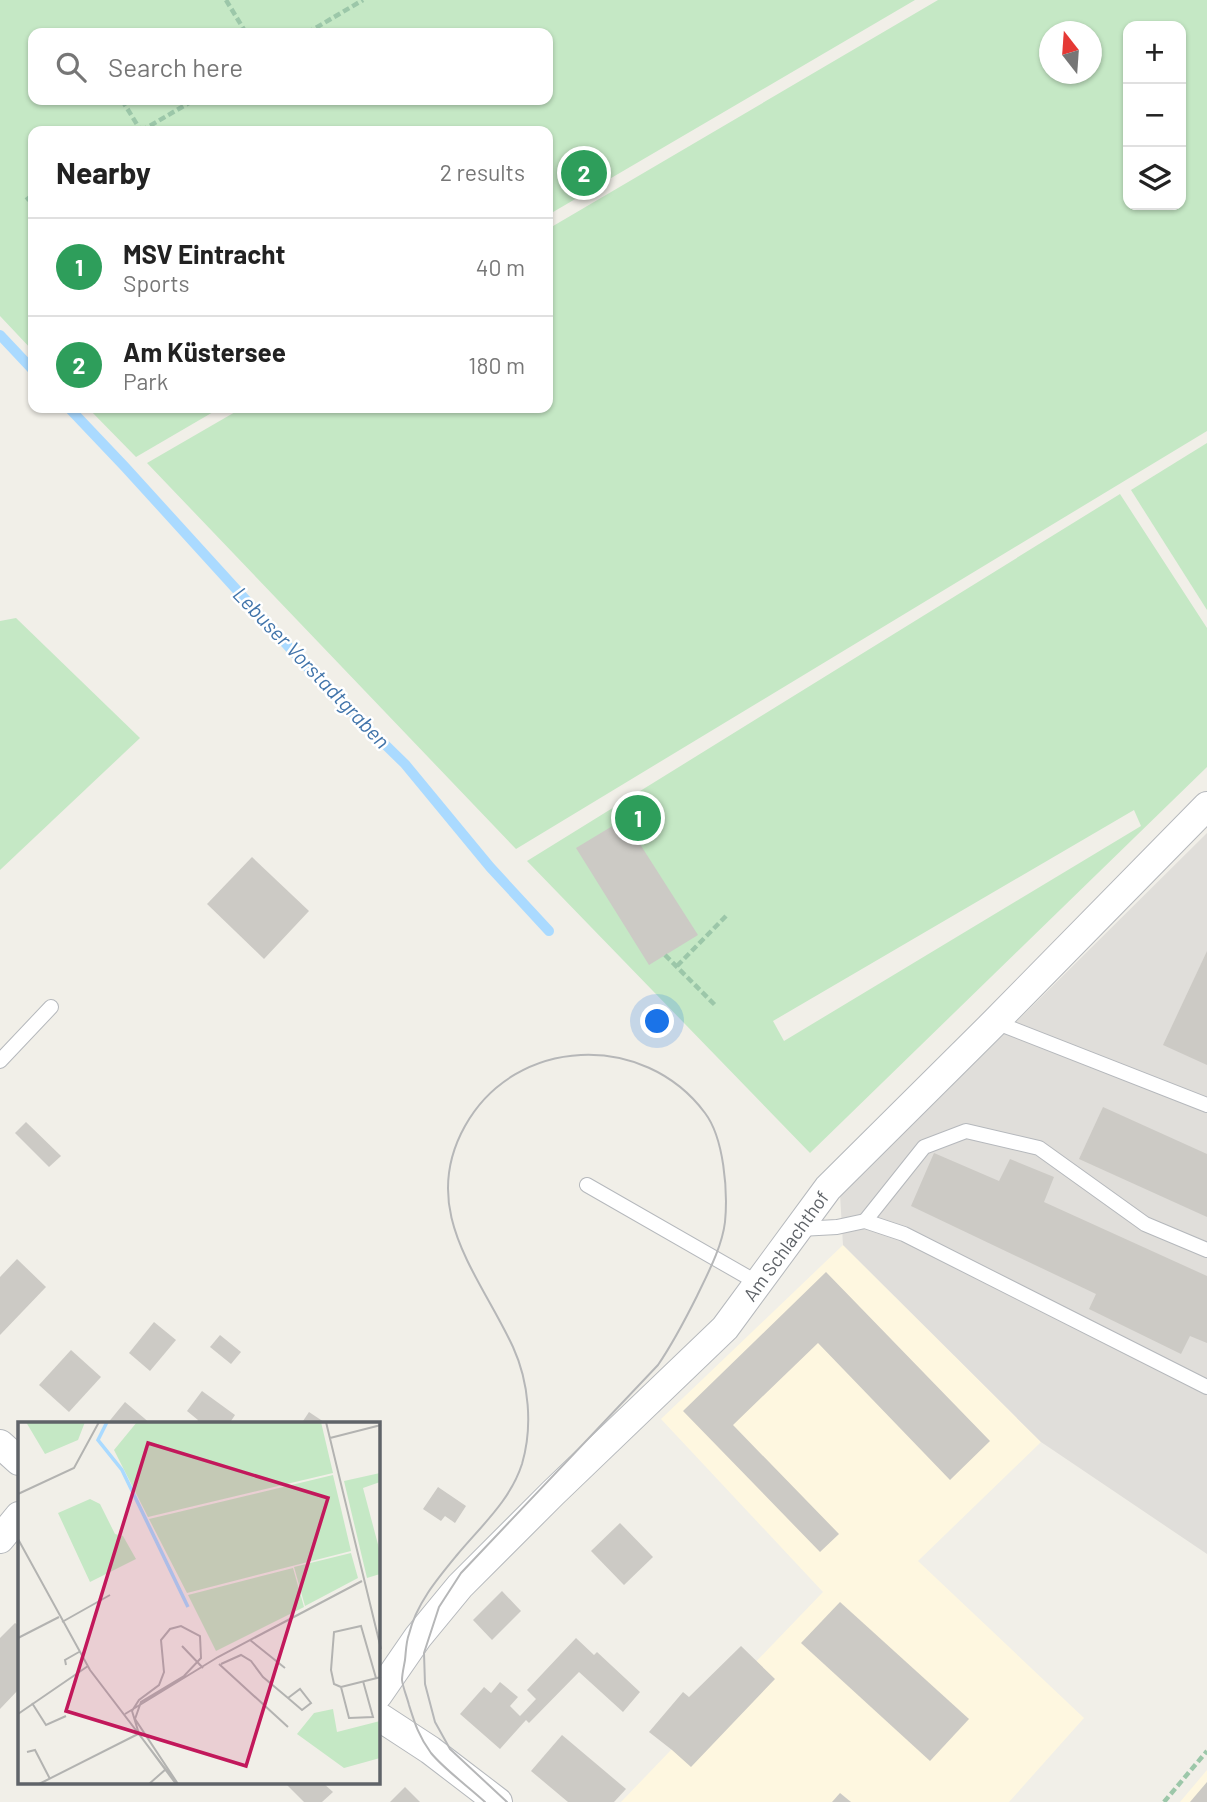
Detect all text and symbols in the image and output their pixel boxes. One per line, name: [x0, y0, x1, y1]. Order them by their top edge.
north arrow: [1039, 21, 1102, 84]
map controls: [1123, 21, 1186, 210]
button: +: [1123, 21, 1186, 84]
search box: [28, 28, 553, 105]
icon: search: [52, 48, 90, 86]
text: Search here: [108, 51, 243, 82]
button: −: [1123, 84, 1186, 147]
pin: 2: [561, 147, 607, 199]
button: layers: [1123, 147, 1186, 210]
text: Nearby: [56, 154, 151, 190]
text: 2 results: [440, 158, 525, 186]
text: MSV Eintracht: [123, 238, 285, 269]
text: 1: [75, 253, 83, 281]
text: 40 m: [476, 253, 525, 281]
text: Sports: [123, 269, 190, 297]
text: Am Küstersee: [123, 336, 286, 367]
text: 2: [73, 351, 85, 379]
text: 180 m: [468, 351, 525, 379]
text: Park: [123, 367, 168, 395]
water label: Lebuser Vorstadtgraben: [229, 581, 396, 753]
pin: 1: [615, 792, 661, 844]
your location: [640, 1004, 674, 1038]
street label: Am Schlachthof: [738, 1186, 833, 1305]
inset map: [18, 1422, 380, 1784]

